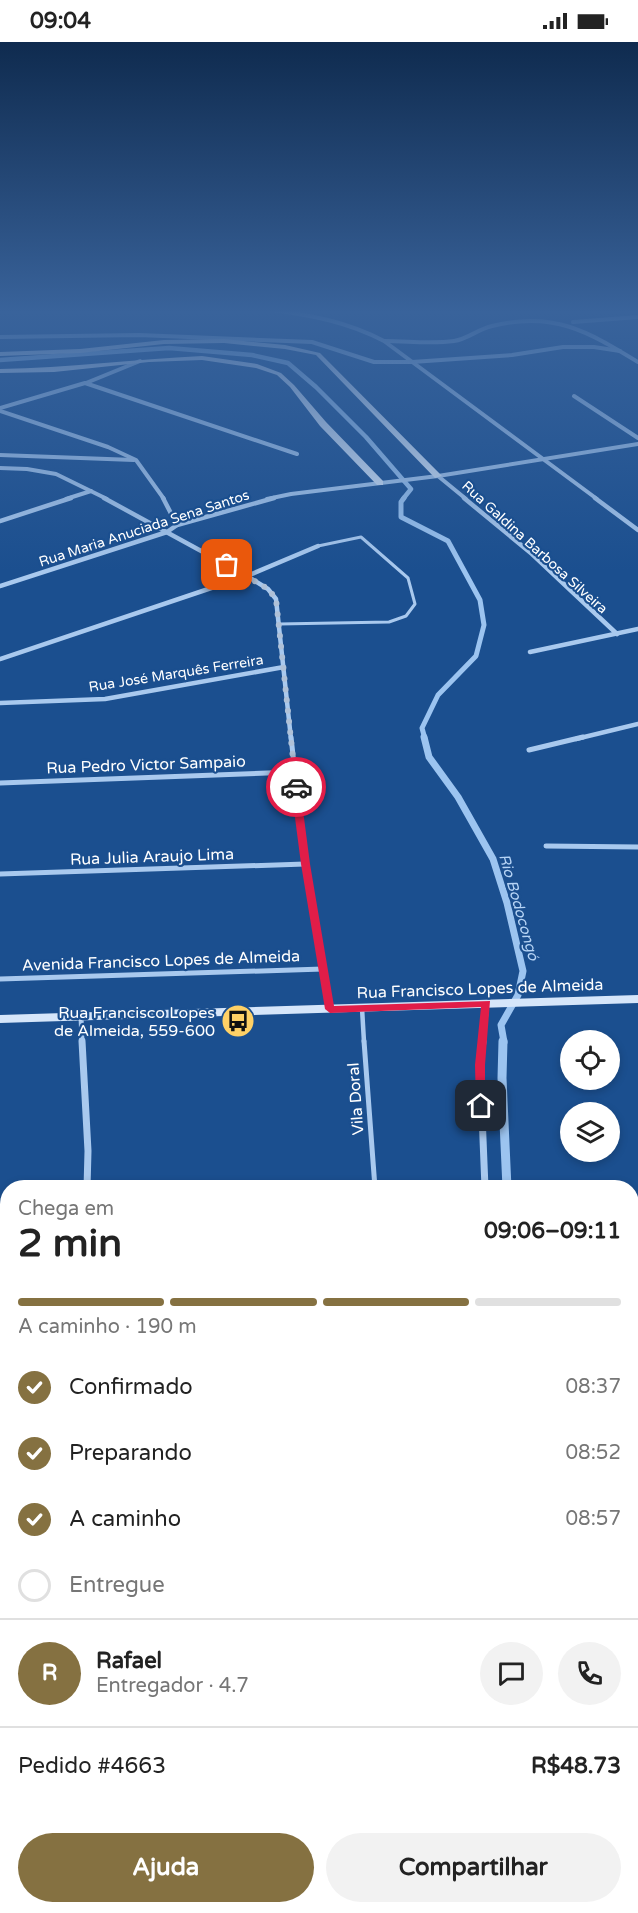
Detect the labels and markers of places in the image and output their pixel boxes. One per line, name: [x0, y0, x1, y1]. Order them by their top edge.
pin: [201, 539, 252, 590]
place label: Rua Francisco Lopes de Almeida, 559-600: [54, 1003, 215, 1041]
bus stop icon: Rua Francisco Lopes de Almeida, 559-600: [220, 1003, 256, 1039]
pin: [455, 1080, 506, 1131]

